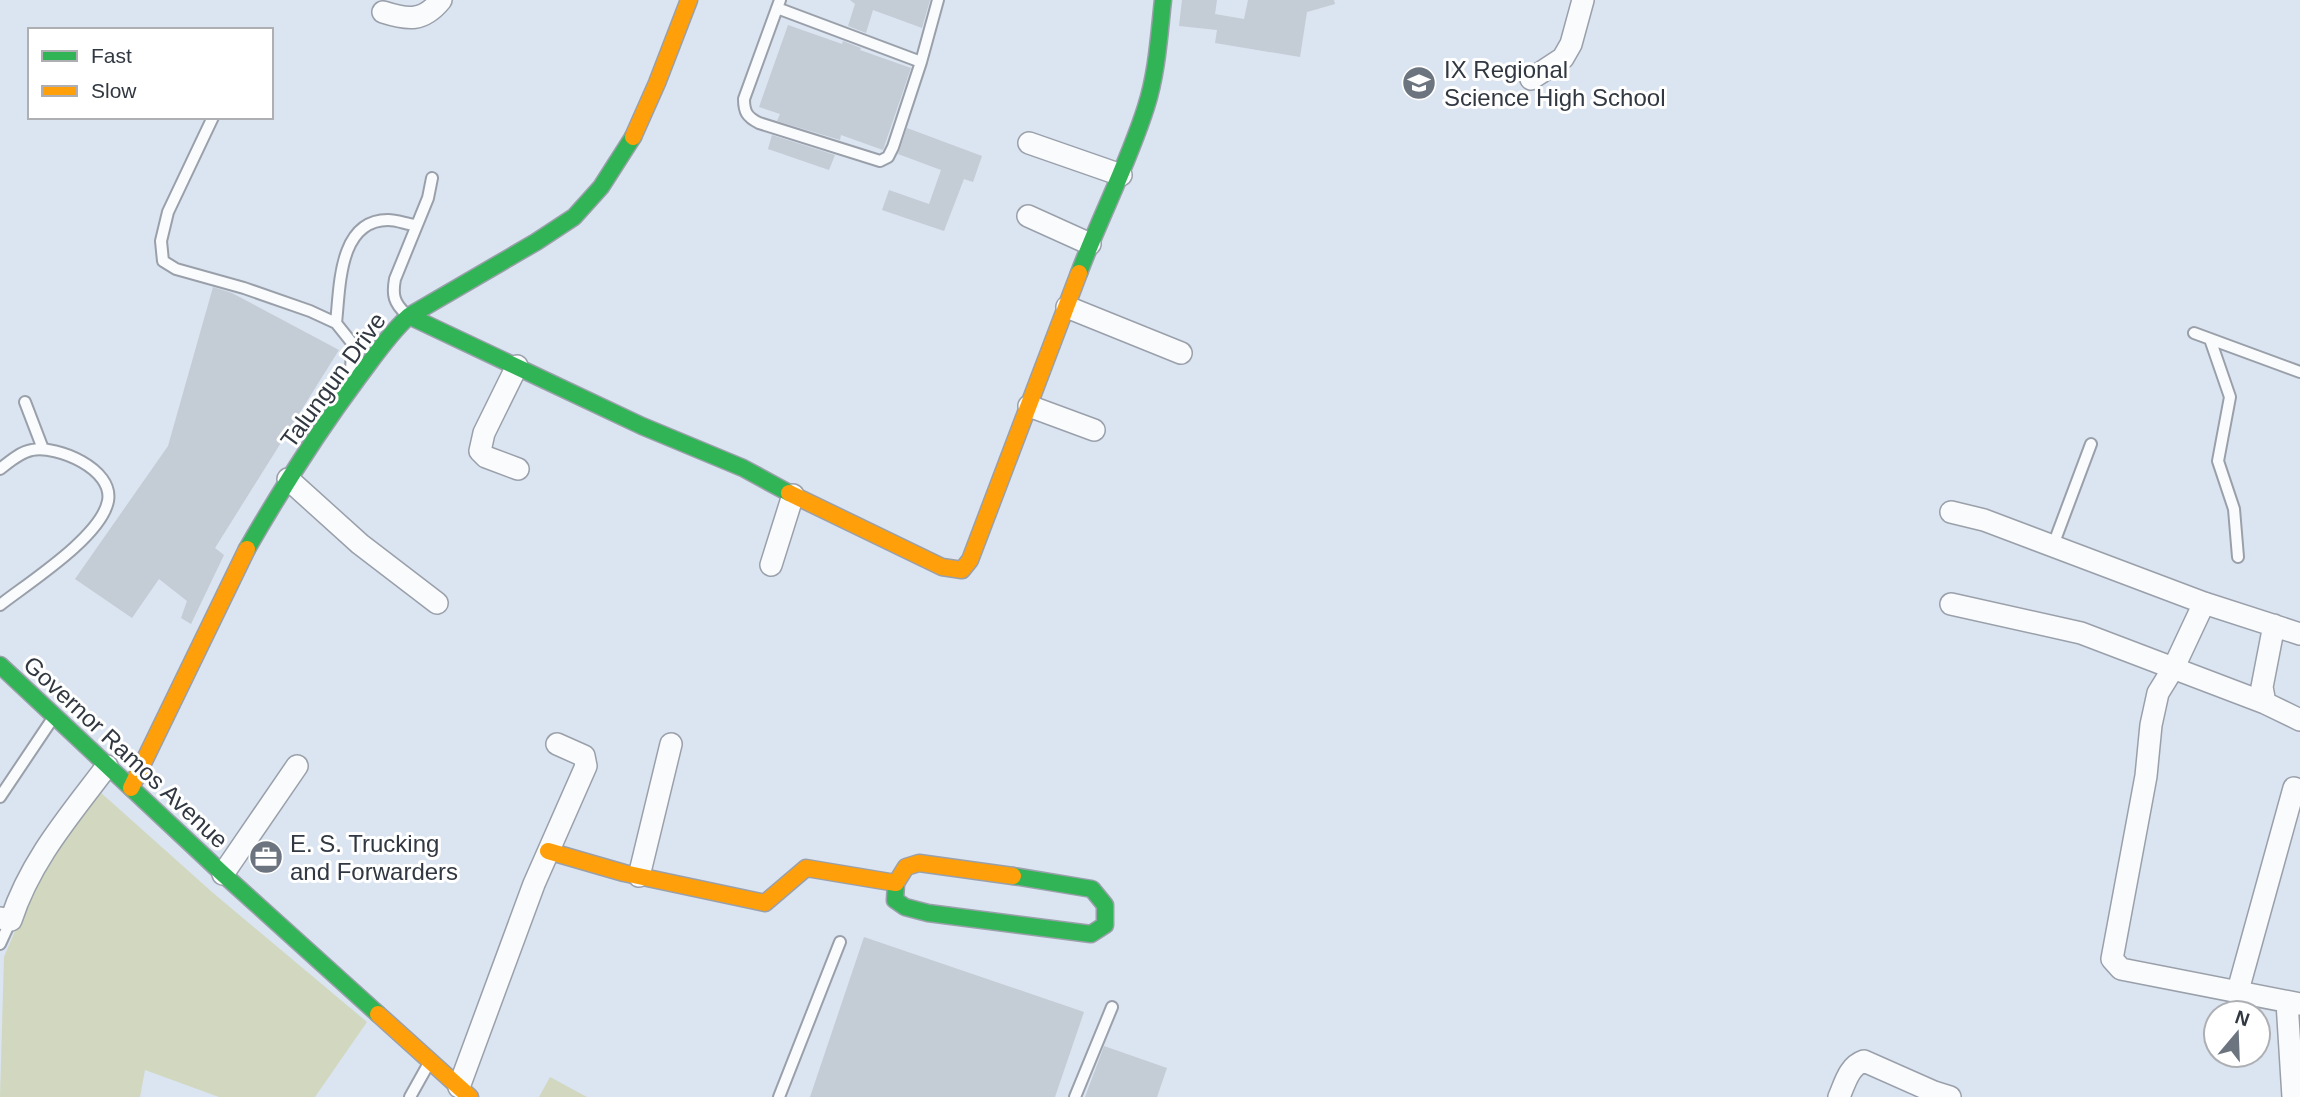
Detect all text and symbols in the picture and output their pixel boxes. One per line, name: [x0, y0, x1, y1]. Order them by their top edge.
legend: [28, 28, 273, 119]
text: Fast: [91, 44, 132, 67]
place label: IX Regional Science High School: [1444, 56, 1665, 111]
school or university icon: IX Regional Science High School: [1400, 64, 1438, 102]
text: Slow: [91, 79, 137, 102]
street label: Talungun Drive: [275, 307, 391, 453]
street label: Governor Ramos Avenue: [18, 650, 234, 854]
place label: E. S. Trucking and Forwarders: [290, 830, 458, 885]
office icon: E. S. Trucking and Forwarders: [247, 838, 285, 876]
north arrow: [2202, 999, 2272, 1069]
text: N: [2232, 1006, 2252, 1031]

